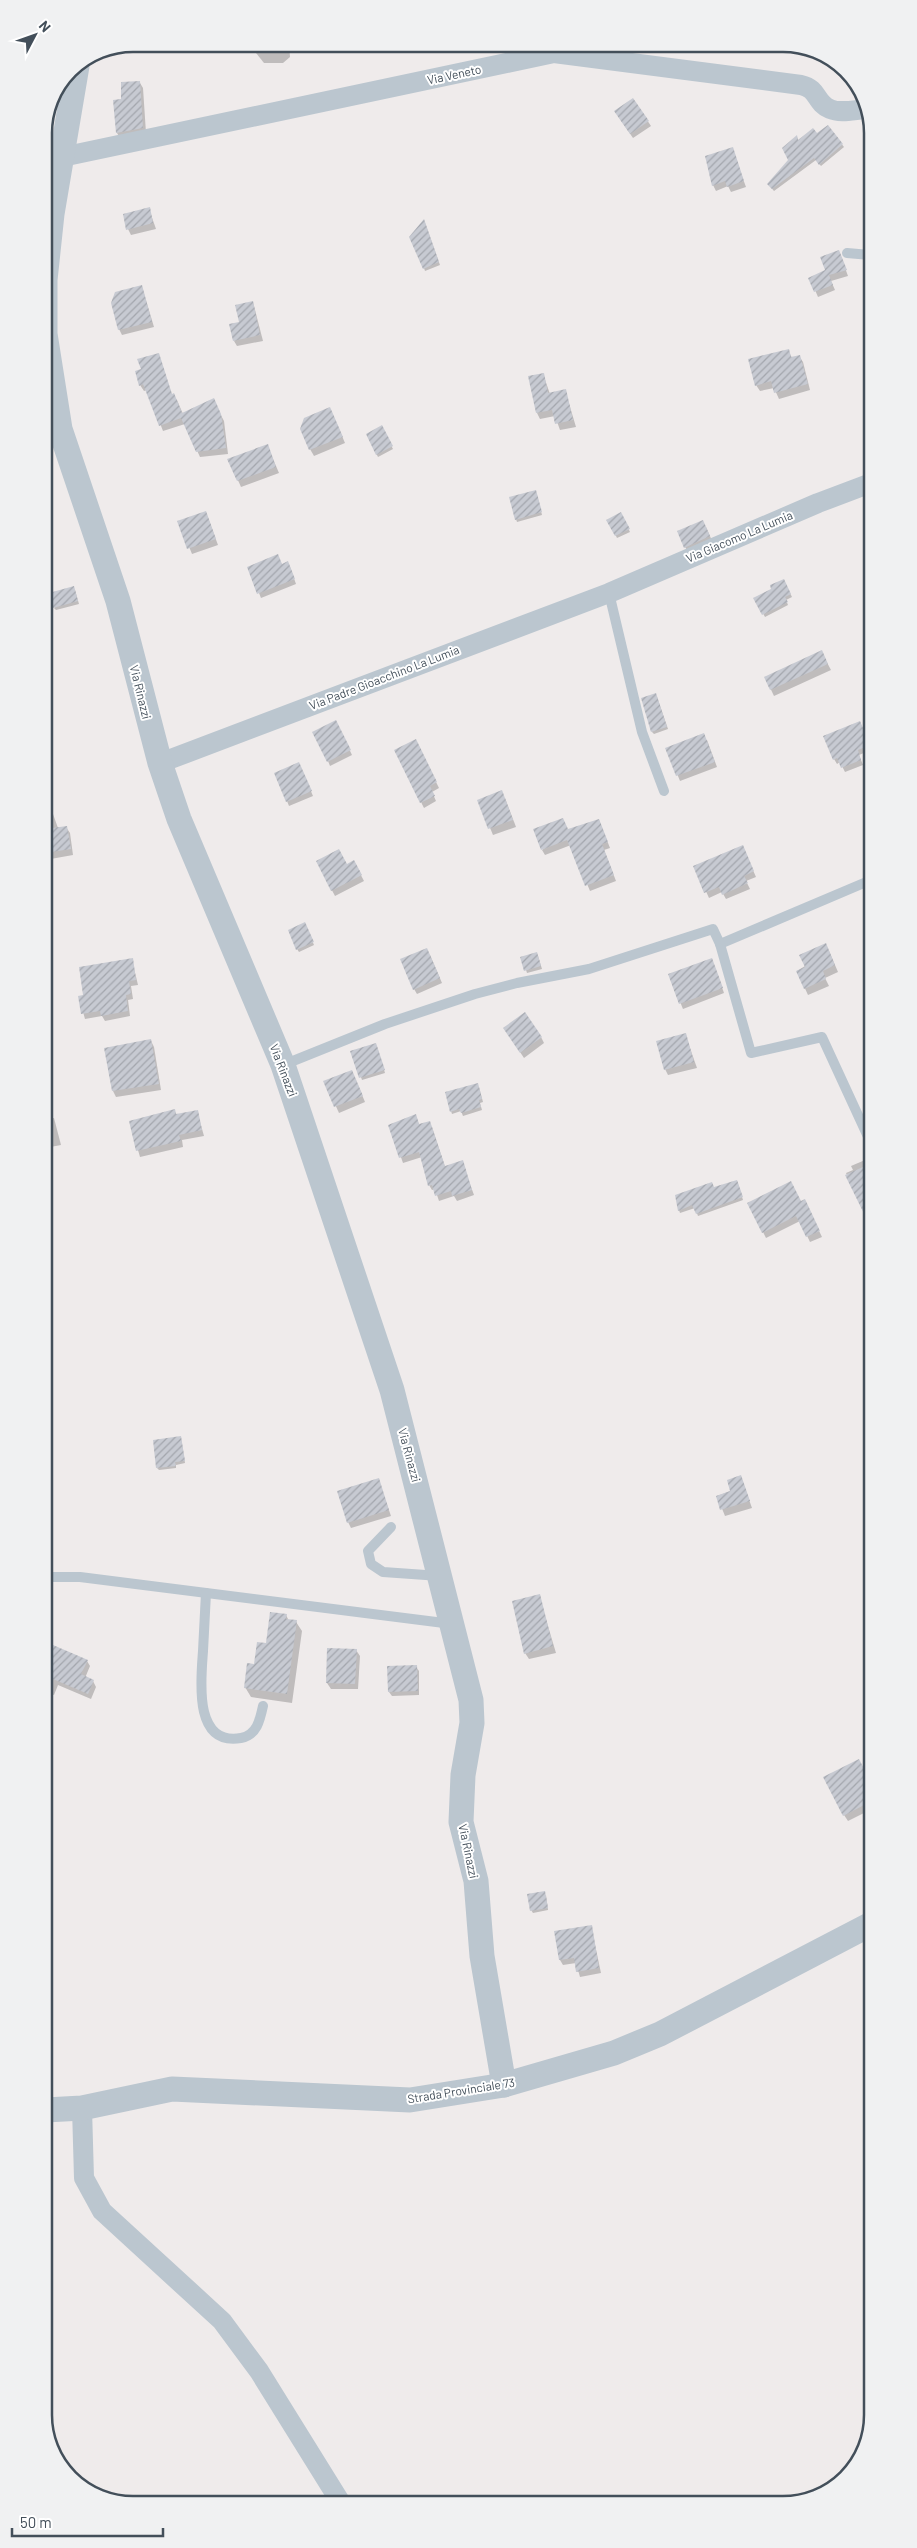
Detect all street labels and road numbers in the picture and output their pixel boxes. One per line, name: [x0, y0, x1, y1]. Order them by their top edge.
street label: Via Veneto: [426, 61, 482, 87]
street label: Via Giacomo La Lumia: [684, 507, 794, 565]
street label: Via Padre Gioacchino La Lumia: [307, 642, 461, 712]
street label: Via Rinazzi: [128, 663, 154, 721]
street label: Via Rinazzi: [268, 1042, 300, 1098]
street label: Via Rinazzi: [396, 1426, 424, 1484]
street label: Via Rinazzi: [456, 1822, 482, 1880]
street label: Strada Provinciale 73: [406, 2075, 516, 2105]

